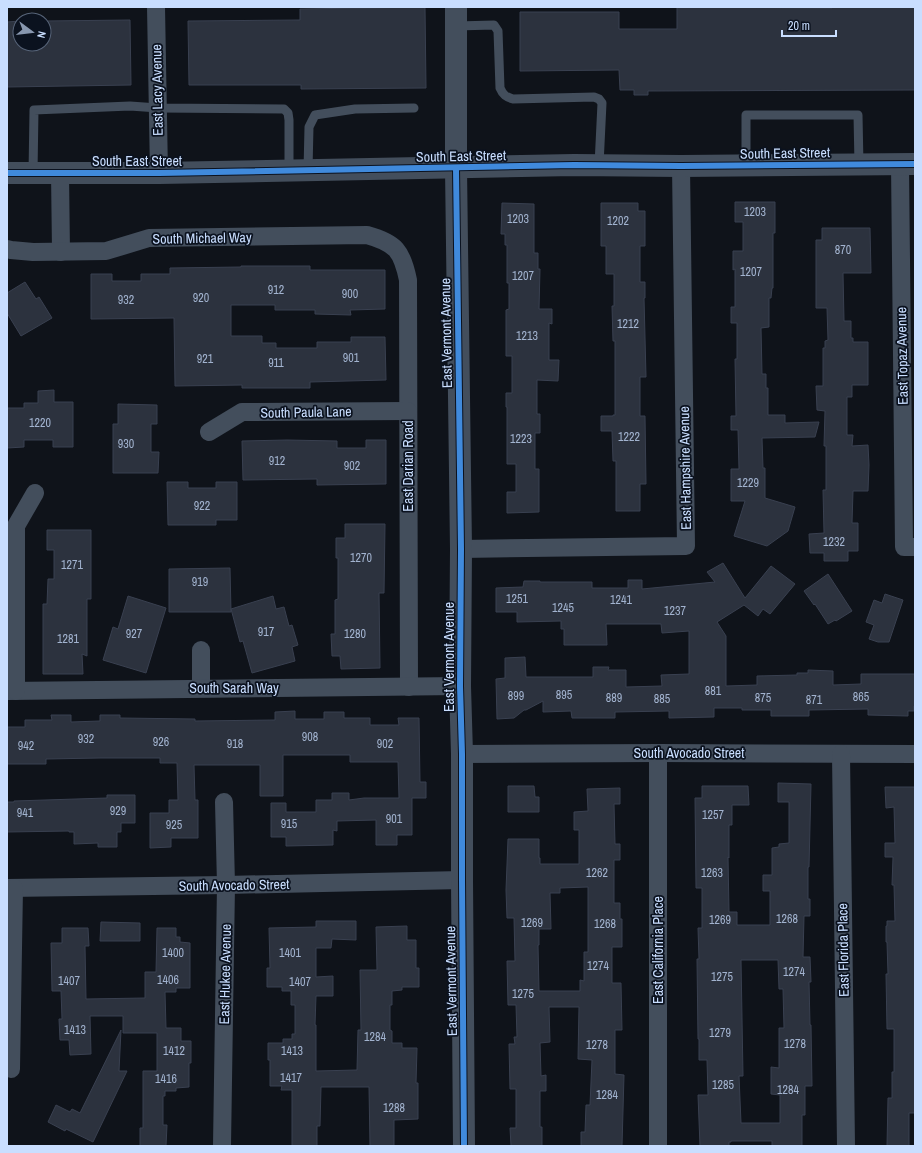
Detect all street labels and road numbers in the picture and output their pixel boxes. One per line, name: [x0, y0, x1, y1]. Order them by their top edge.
street label: East Lacy Avenue: [147, 44, 167, 136]
street label: South East Street: [740, 143, 830, 163]
street label: South East Street: [416, 146, 506, 166]
street label: South East Street: [92, 152, 182, 170]
street label: South Michael Way: [152, 228, 252, 248]
street label: East Vermont Avenue: [436, 278, 456, 388]
street label: East Topaz Avenue: [892, 307, 912, 405]
street label: South Paula Lane: [260, 402, 352, 422]
street label: East Hampshire Avenue: [675, 406, 695, 530]
street label: East Darian Road: [399, 420, 417, 512]
street label: East Vermont Avenue: [440, 602, 458, 712]
street label: South Sarah Way: [189, 679, 279, 697]
street label: South Avocado Street: [634, 744, 744, 762]
street label: South Avocado Street: [178, 875, 290, 895]
street label: East California Place: [649, 896, 667, 1004]
street label: East Florida Place: [833, 903, 853, 997]
street label: East Hukee Avenue: [215, 924, 235, 1024]
street label: East Vermont Avenue: [441, 926, 461, 1036]

